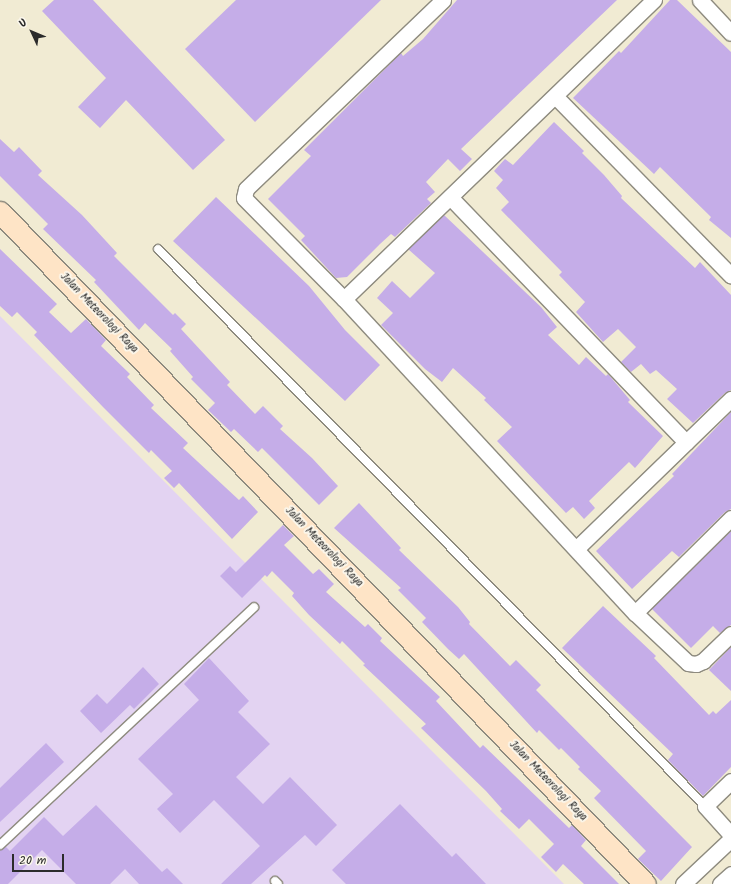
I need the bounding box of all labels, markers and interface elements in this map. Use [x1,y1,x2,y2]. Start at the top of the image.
north arrow [12,12,52,52]
text: U [15,15,32,32]
street label: Jalan Meteorologi Raya [57,270,141,356]
street label: Jalan Meteorologi Raya [282,504,366,590]
street label: Jalan Meteorologi Raya [506,738,590,824]
scale bar [14,846,66,872]
text: 20 m [19,851,46,870]

